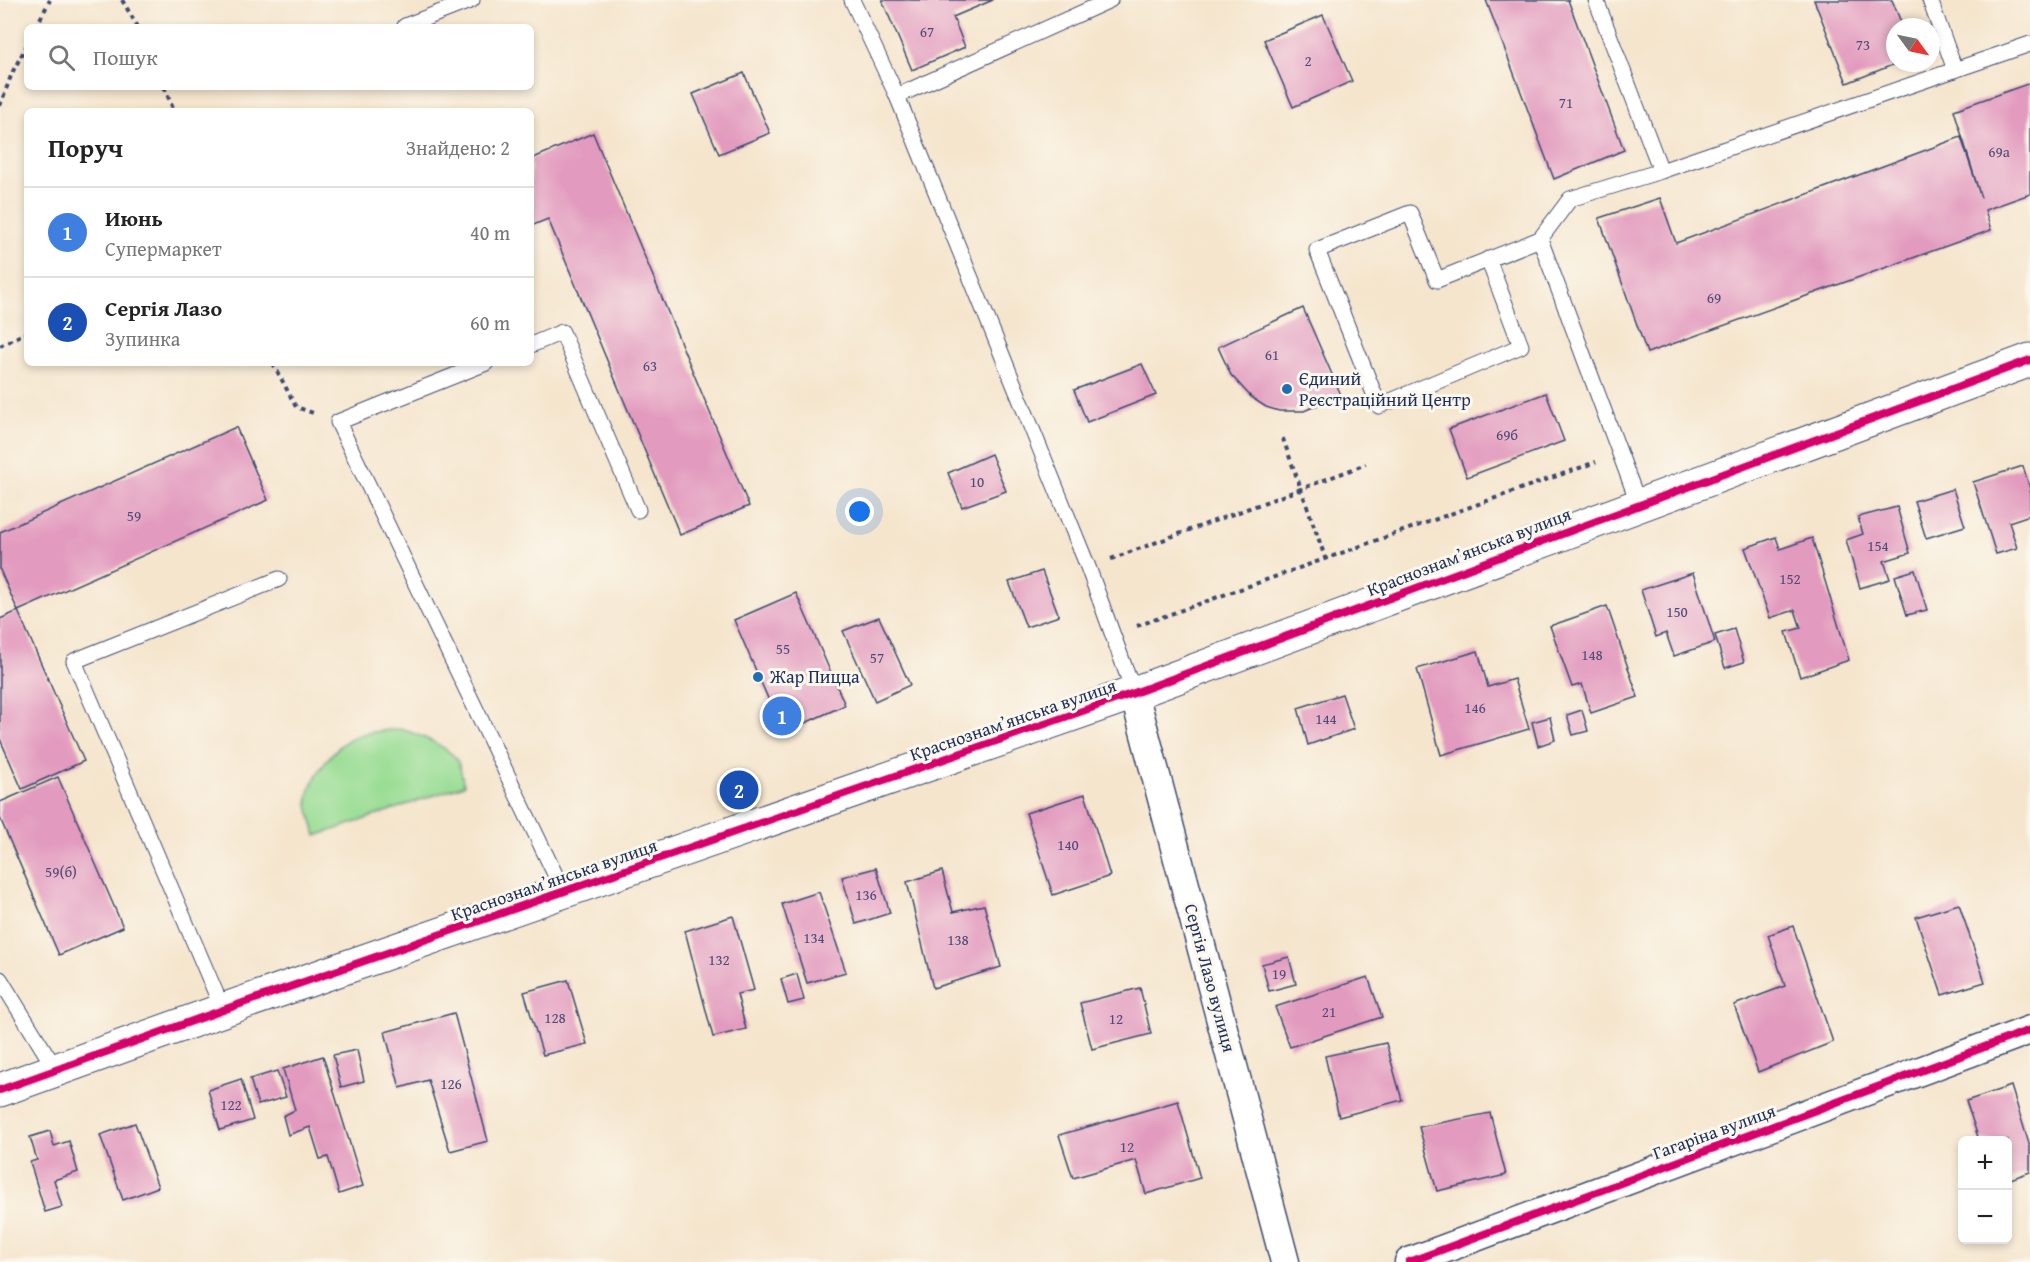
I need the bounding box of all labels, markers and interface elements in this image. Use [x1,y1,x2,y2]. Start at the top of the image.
north arrow [1886,18,1940,72]
house number: 67 [920,21,934,42]
search box [24,24,534,90]
house number: 73 [1856,34,1870,55]
icon: search [45,41,78,74]
text: Пошук [93,41,158,73]
house number: 2 [1304,50,1312,71]
house number: 71 [1559,92,1573,113]
text: Поруч [48,128,123,167]
text: Знайдено: 2 [406,133,510,162]
house number: 69а [1988,141,2011,162]
text: Июнь [105,202,163,234]
text: 1 [62,218,73,247]
text: 40 m [470,218,510,247]
text: Супермаркет [105,234,222,263]
house number: 69 [1707,287,1721,308]
text: Сергія Лазо [105,292,222,324]
text: 2 [62,308,73,337]
text: 60 m [470,308,510,337]
text: Зупинка [105,324,180,353]
house number: 61 [1265,344,1279,365]
house number: 63 [643,355,657,376]
place label: Єдиний Реєстраційний Центр [1299,365,1471,413]
marker: Єдиний Реєстраційний Центр [1280,382,1294,396]
house number: 69б [1496,424,1518,445]
house number: 10 [970,471,984,492]
your location [845,497,874,526]
street label: Краснознамʼянська вулиця [1363,500,1575,603]
house number: 59 [127,505,141,526]
house number: 154 [1867,535,1889,556]
house number: 152 [1779,568,1801,589]
house number: 150 [1666,601,1688,622]
house number: 55 [776,638,790,659]
house number: 148 [1581,644,1603,665]
house number: 57 [870,647,884,668]
place label: Жар Пицца [769,663,860,690]
marker: Жар Пицца [751,670,765,684]
street label: Краснознамʼянська вулиця [906,671,1120,768]
pin: 1 [762,694,802,738]
house number: 146 [1464,697,1486,718]
house number: 144 [1315,708,1337,729]
pin: 2 [720,768,758,812]
street label: Краснознамʼянська вулиця [447,831,661,928]
house number: 140 [1057,834,1079,855]
house number: 59(б) [45,861,77,882]
house number: 136 [855,884,877,905]
street label: Сергія Лазо вулиця [1178,901,1243,1055]
house number: 134 [803,927,825,948]
house number: 138 [947,929,969,950]
house number: 132 [708,949,730,970]
house number: 19 [1272,963,1286,984]
house number: 21 [1322,1001,1336,1022]
house number: 128 [544,1007,566,1028]
house number: 12 [1109,1008,1123,1029]
house number: 126 [440,1073,462,1094]
house number: 122 [220,1094,242,1115]
street label: Гагаріна вулиця [1649,1097,1779,1166]
house number: 12 [1120,1136,1134,1157]
map controls [1958,1136,2012,1244]
button: + [1958,1136,2012,1190]
button: − [1958,1190,2012,1244]

